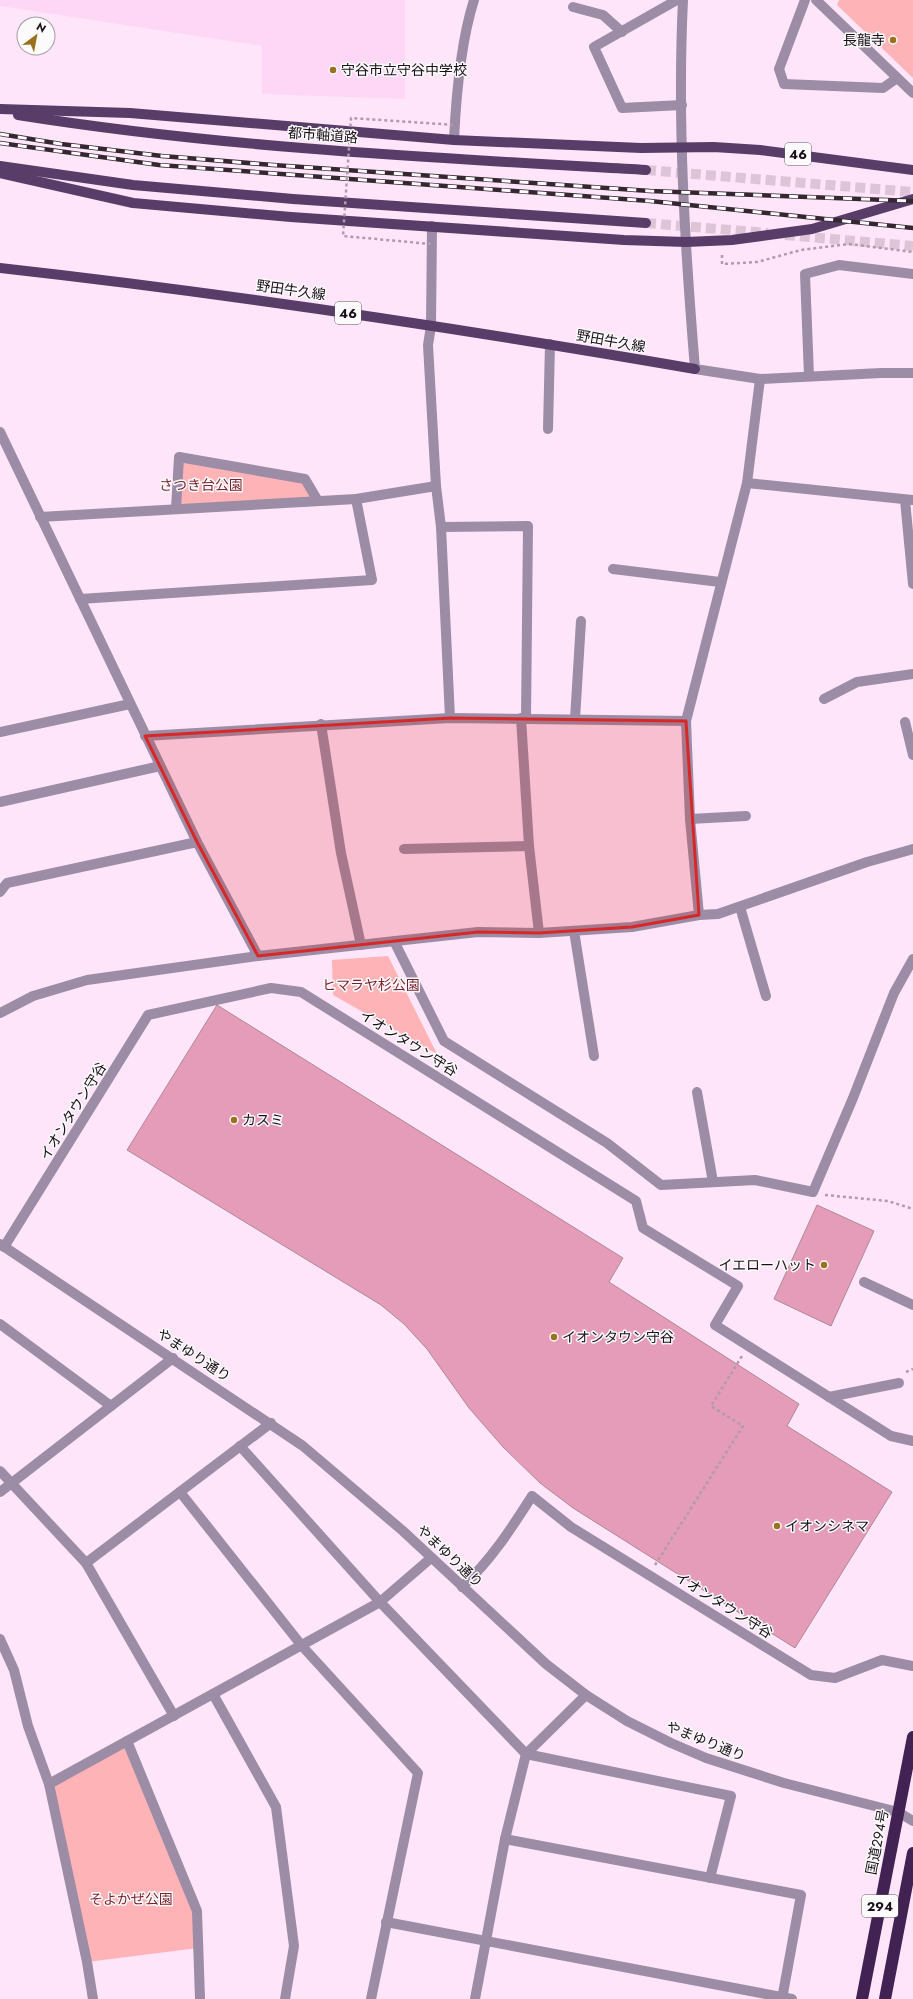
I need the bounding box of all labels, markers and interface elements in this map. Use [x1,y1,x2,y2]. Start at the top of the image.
north arrow [16,16,56,56]
text: N [33,18,49,37]
place label: 長龍寺 [843,30,885,50]
marker: 長龍寺 [888,35,898,45]
place label: 守谷市立守谷中学校 [341,60,467,80]
marker: 守谷市立守谷中学校 [328,65,338,75]
street label: 都市軸道路 [287,123,359,147]
road number: 46 [785,143,811,165]
street label: 野田牛久線 [255,275,327,305]
road number: 46 [335,302,361,324]
street label: 野田牛久線 [575,325,647,357]
park label: さつき台公園 [159,475,243,495]
park label: ヒマラヤ杉公園 [322,975,420,995]
street label: イオンタウン守谷 [356,1005,462,1081]
street label: イオンタウン守谷 [35,1058,111,1164]
place label: カスミ [242,1110,284,1130]
marker: カスミ [229,1115,239,1125]
place label: イエローハット [718,1255,816,1275]
marker: イエローハット [819,1260,829,1270]
street label: やまゆり通り [153,1324,235,1386]
place label: イオンタウン守谷 [562,1327,674,1347]
marker: イオンタウン守谷 [549,1332,559,1342]
place label: イオンシネマ [785,1516,869,1536]
street label: やまゆり通り [412,1520,488,1592]
marker: イオンシネマ [772,1521,782,1531]
street label: イオンタウン守谷 [671,1567,777,1643]
street label: やまゆり通り [663,1716,749,1766]
street label: 国道294号 [861,1808,893,1876]
park label: そよかぜ公園 [89,1889,173,1909]
road number: 294 [862,1895,898,1917]

